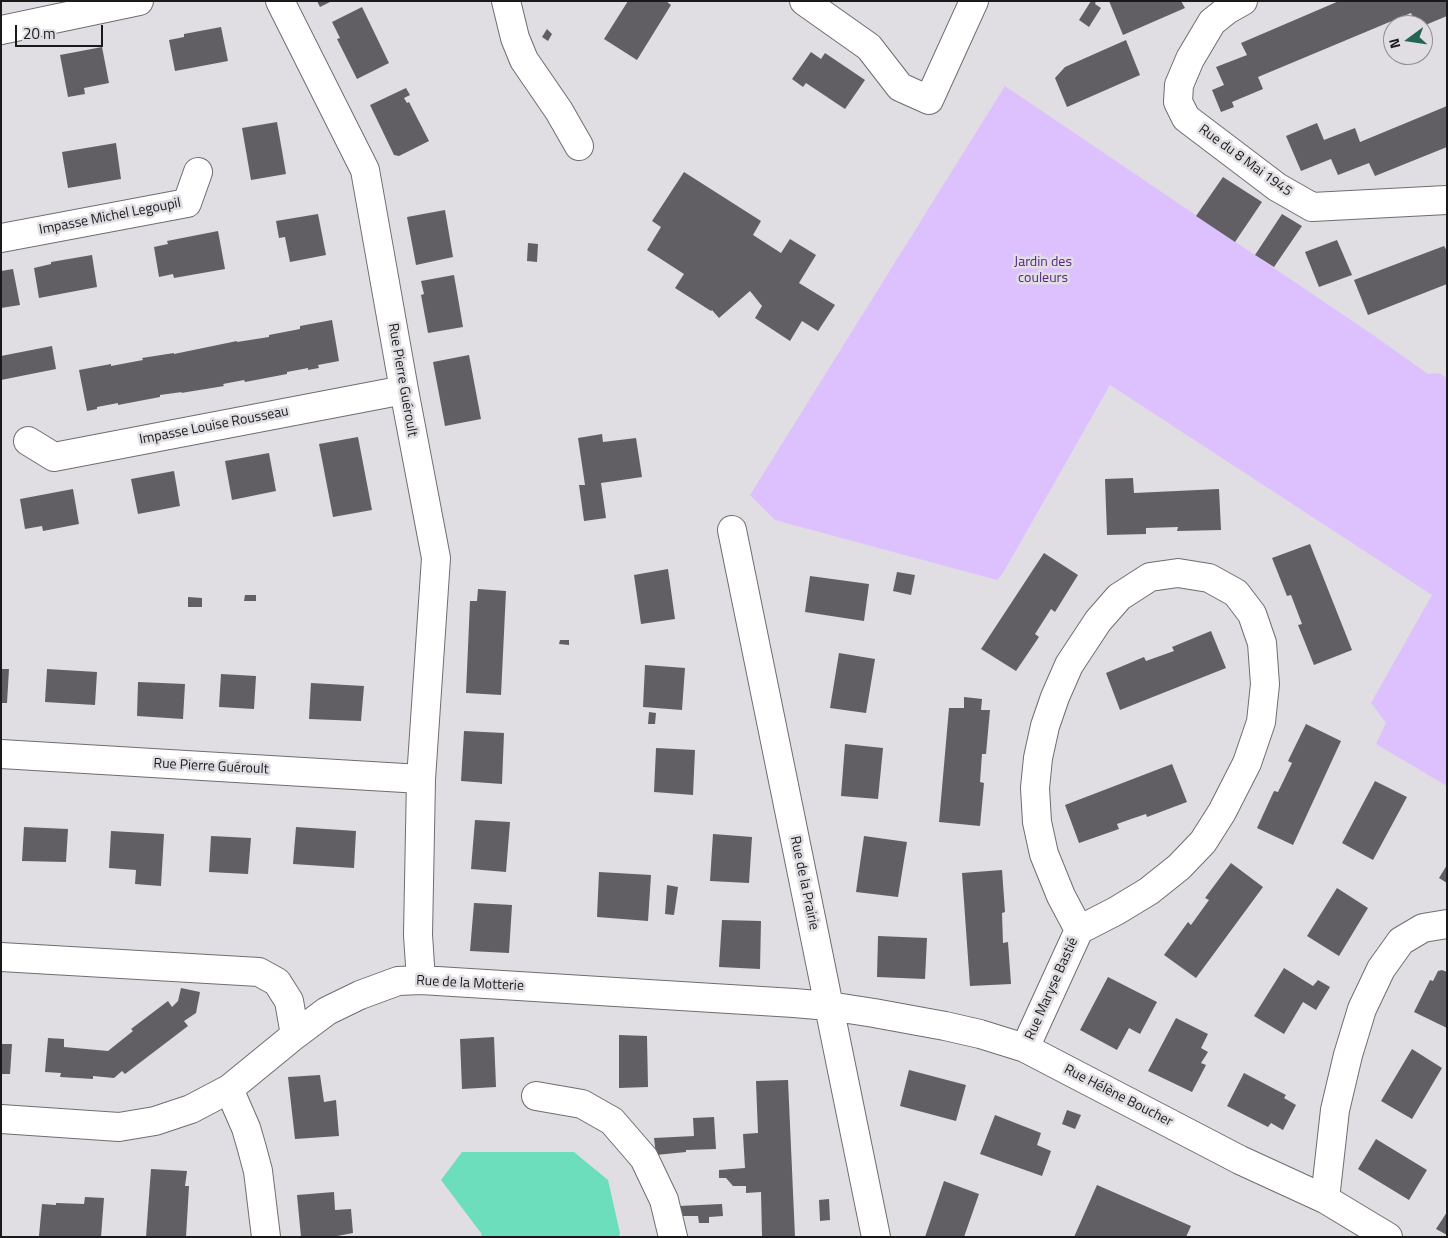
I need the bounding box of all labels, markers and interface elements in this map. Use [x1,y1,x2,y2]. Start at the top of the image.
scale bar [18,15,105,47]
north arrow [1383,15,1433,65]
text: 20 m [23,22,56,45]
text: N [1383,36,1405,51]
street label: Rue du 8 Mai 1945 [1195,121,1295,201]
street label: Impasse Michel Legoupil [38,195,182,239]
park label: Jardin des couleurs [1014,255,1072,288]
street label: Rue Pierre Guéroult [384,322,420,438]
street label: Impasse Louise Rousseau [138,403,290,449]
street label: Rue Pierre Guéroult [153,756,269,778]
street label: Rue de la Prairie [786,835,822,931]
street label: Rue Maryse Bastié [1022,935,1082,1043]
street label: Rue de la Motterie [416,973,524,995]
street label: Rue Hélène Boucher [1061,1061,1175,1131]

